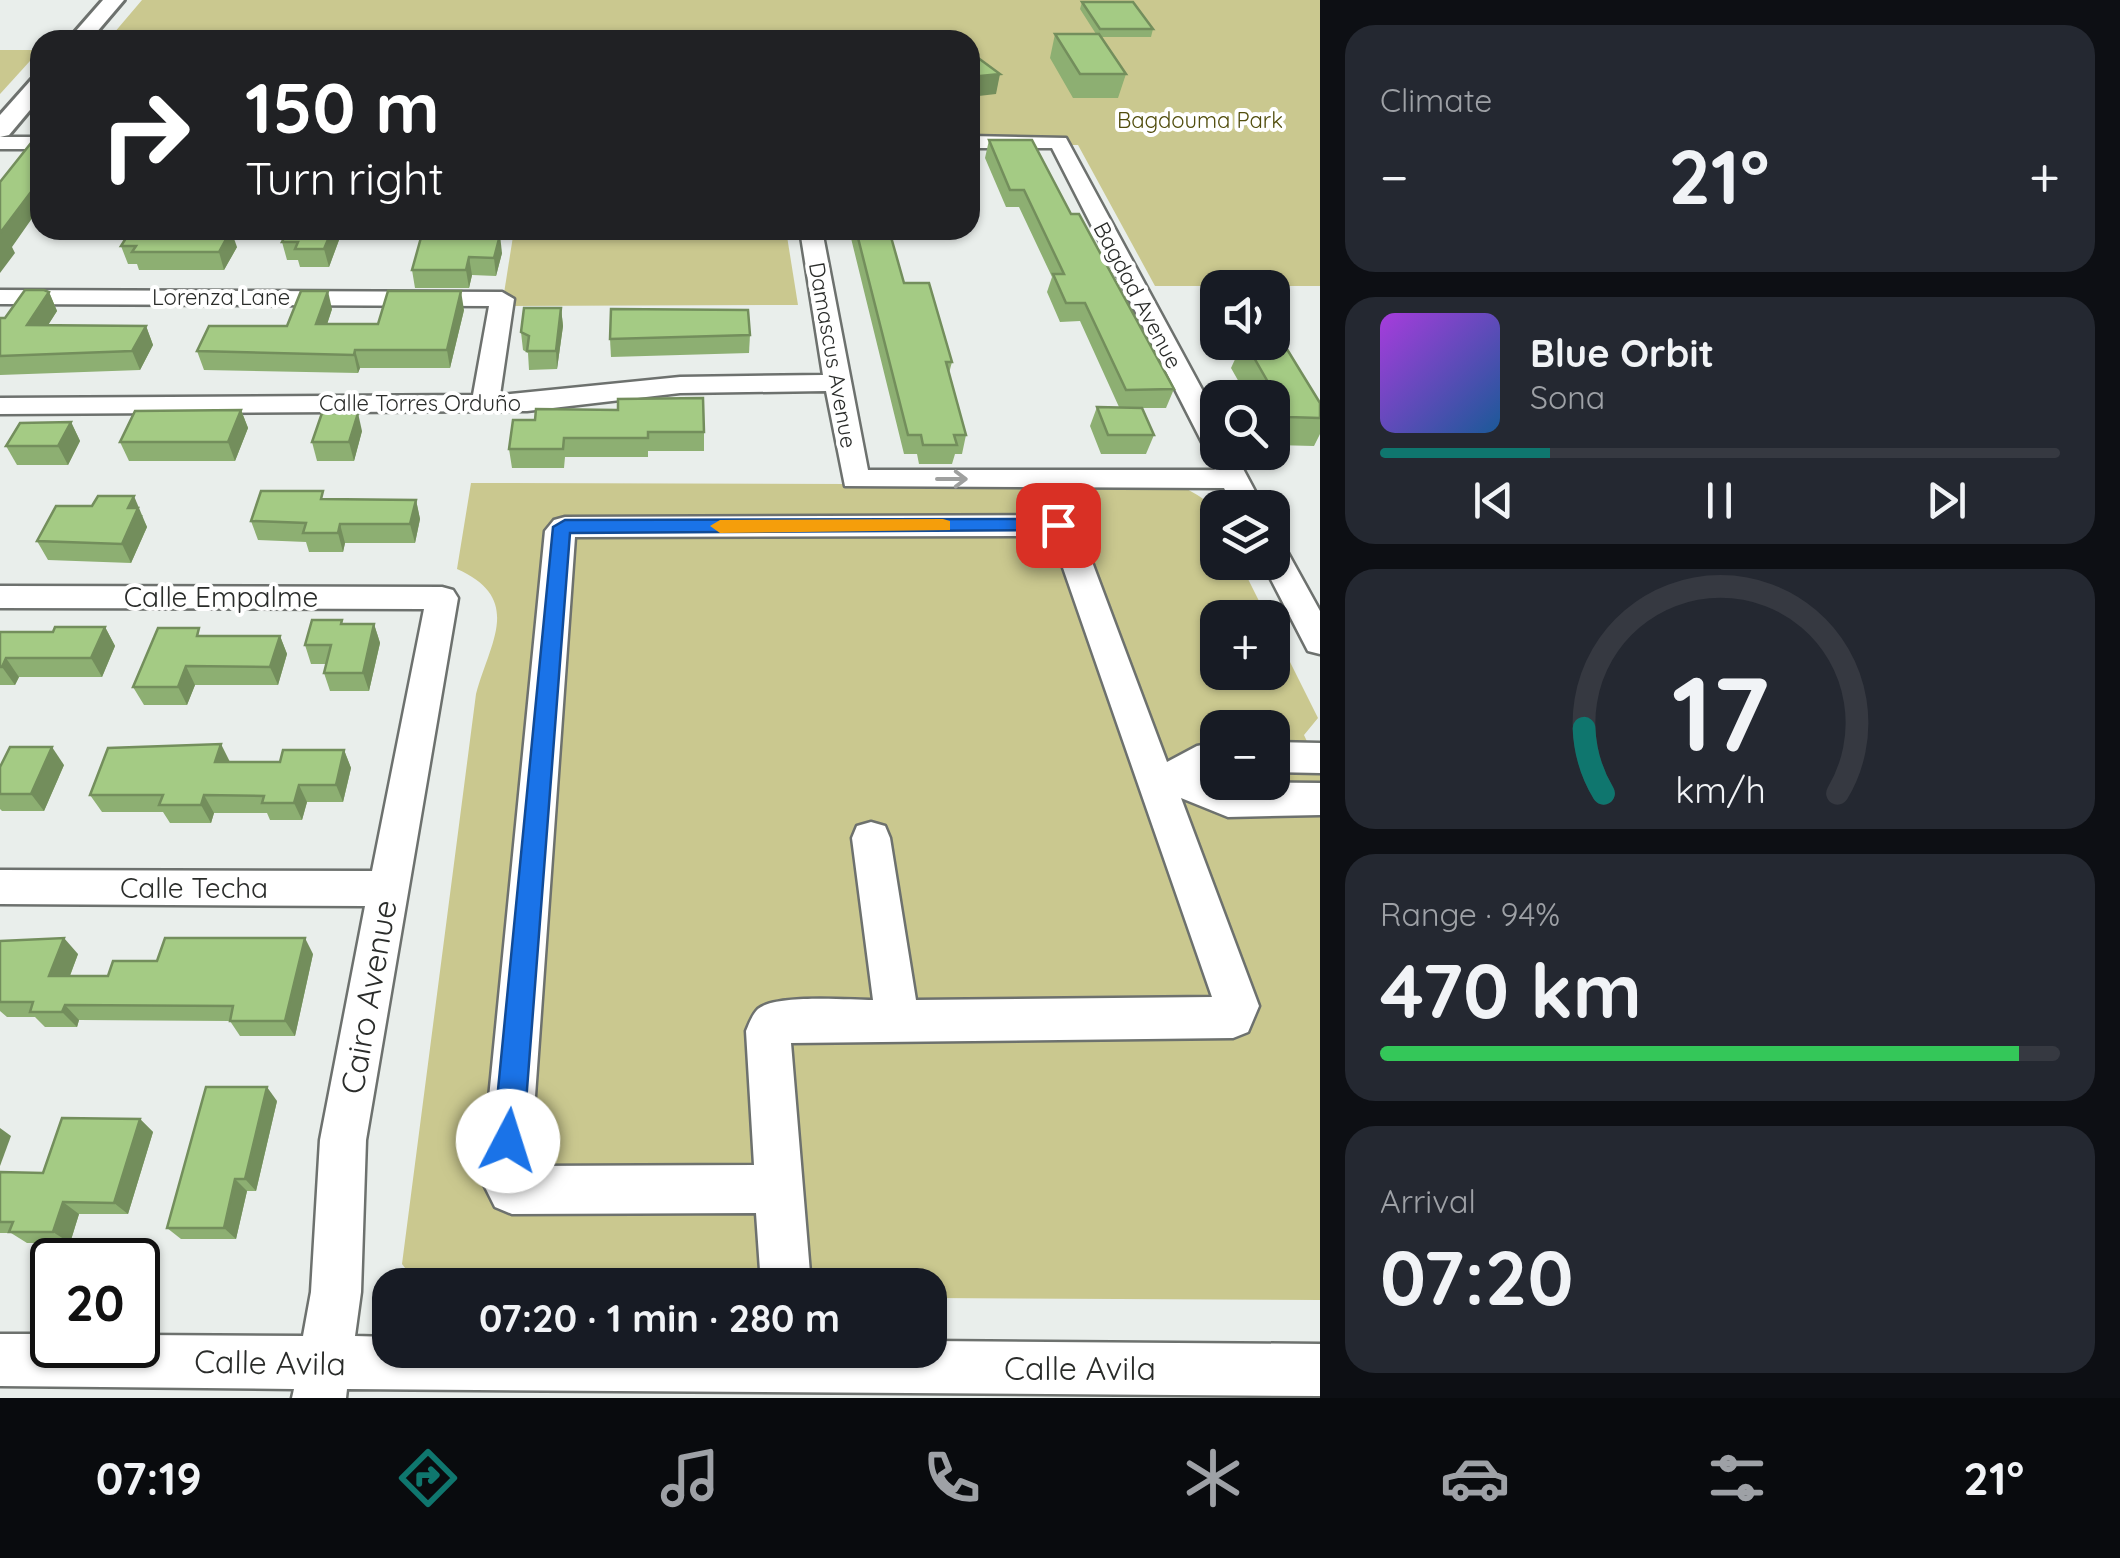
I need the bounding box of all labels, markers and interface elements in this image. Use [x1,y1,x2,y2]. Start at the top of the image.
text: 150 m [245,63,440,151]
icon: right [80,70,210,200]
text: Climate [1380,80,1492,120]
park label: Bagdouma Park [1117,106,1283,134]
text: 21° [1668,129,1769,223]
text: − [1380,142,1409,211]
text: + [2029,142,2060,211]
text: Turn right [245,150,444,206]
street label: Bagdad Avenue [1088,217,1188,373]
street label: Damascus Avenue [803,260,863,450]
map controls [1200,270,1290,800]
button: sound [1200,270,1290,360]
street label: Lorenza Lane [152,283,290,311]
text: Blue Orbit [1530,329,1714,377]
text: Sona [1530,377,1605,417]
button: search [1200,380,1290,470]
street label: Calle Torres Orduño [319,389,521,417]
one-way arrow [936,470,968,488]
icon: previous [1466,473,1521,528]
icon: pause [1692,473,1747,528]
icon: next [1919,473,1974,528]
pin [1016,483,1101,568]
button: layers [1200,490,1290,580]
icon: arrive [1031,498,1086,553]
street label: Calle Empalme [124,579,318,614]
button: + [1200,600,1290,690]
text: 17 [1671,647,1769,777]
button: − [1200,710,1290,800]
text: km/h [1675,767,1765,812]
street label: Calle Techa [120,870,268,905]
text: Range · 94% [1380,894,1560,934]
street label: Cairo Avenue [331,897,405,1097]
text: 470 km [1380,943,1642,1037]
position arrow [456,1089,560,1193]
text: Arrival [1380,1181,1476,1221]
text: 07:20 [1380,1230,1573,1324]
speed limit sign: 20 [30,1238,160,1368]
text: 07:20 · 1 min · 280 m [479,1294,840,1342]
street label: Calle Avila [194,1341,346,1383]
street label: Calle Avila [1004,1348,1156,1388]
icon: directions [393,1443,463,1513]
icon: music [655,1443,725,1513]
icon: phone [917,1443,987,1513]
icon: climate [1178,1443,1248,1513]
icon: car [1440,1443,1510,1513]
icon: filters [1702,1443,1772,1513]
text: 07:19 [96,1450,202,1506]
text: 21° [1963,1450,2024,1506]

